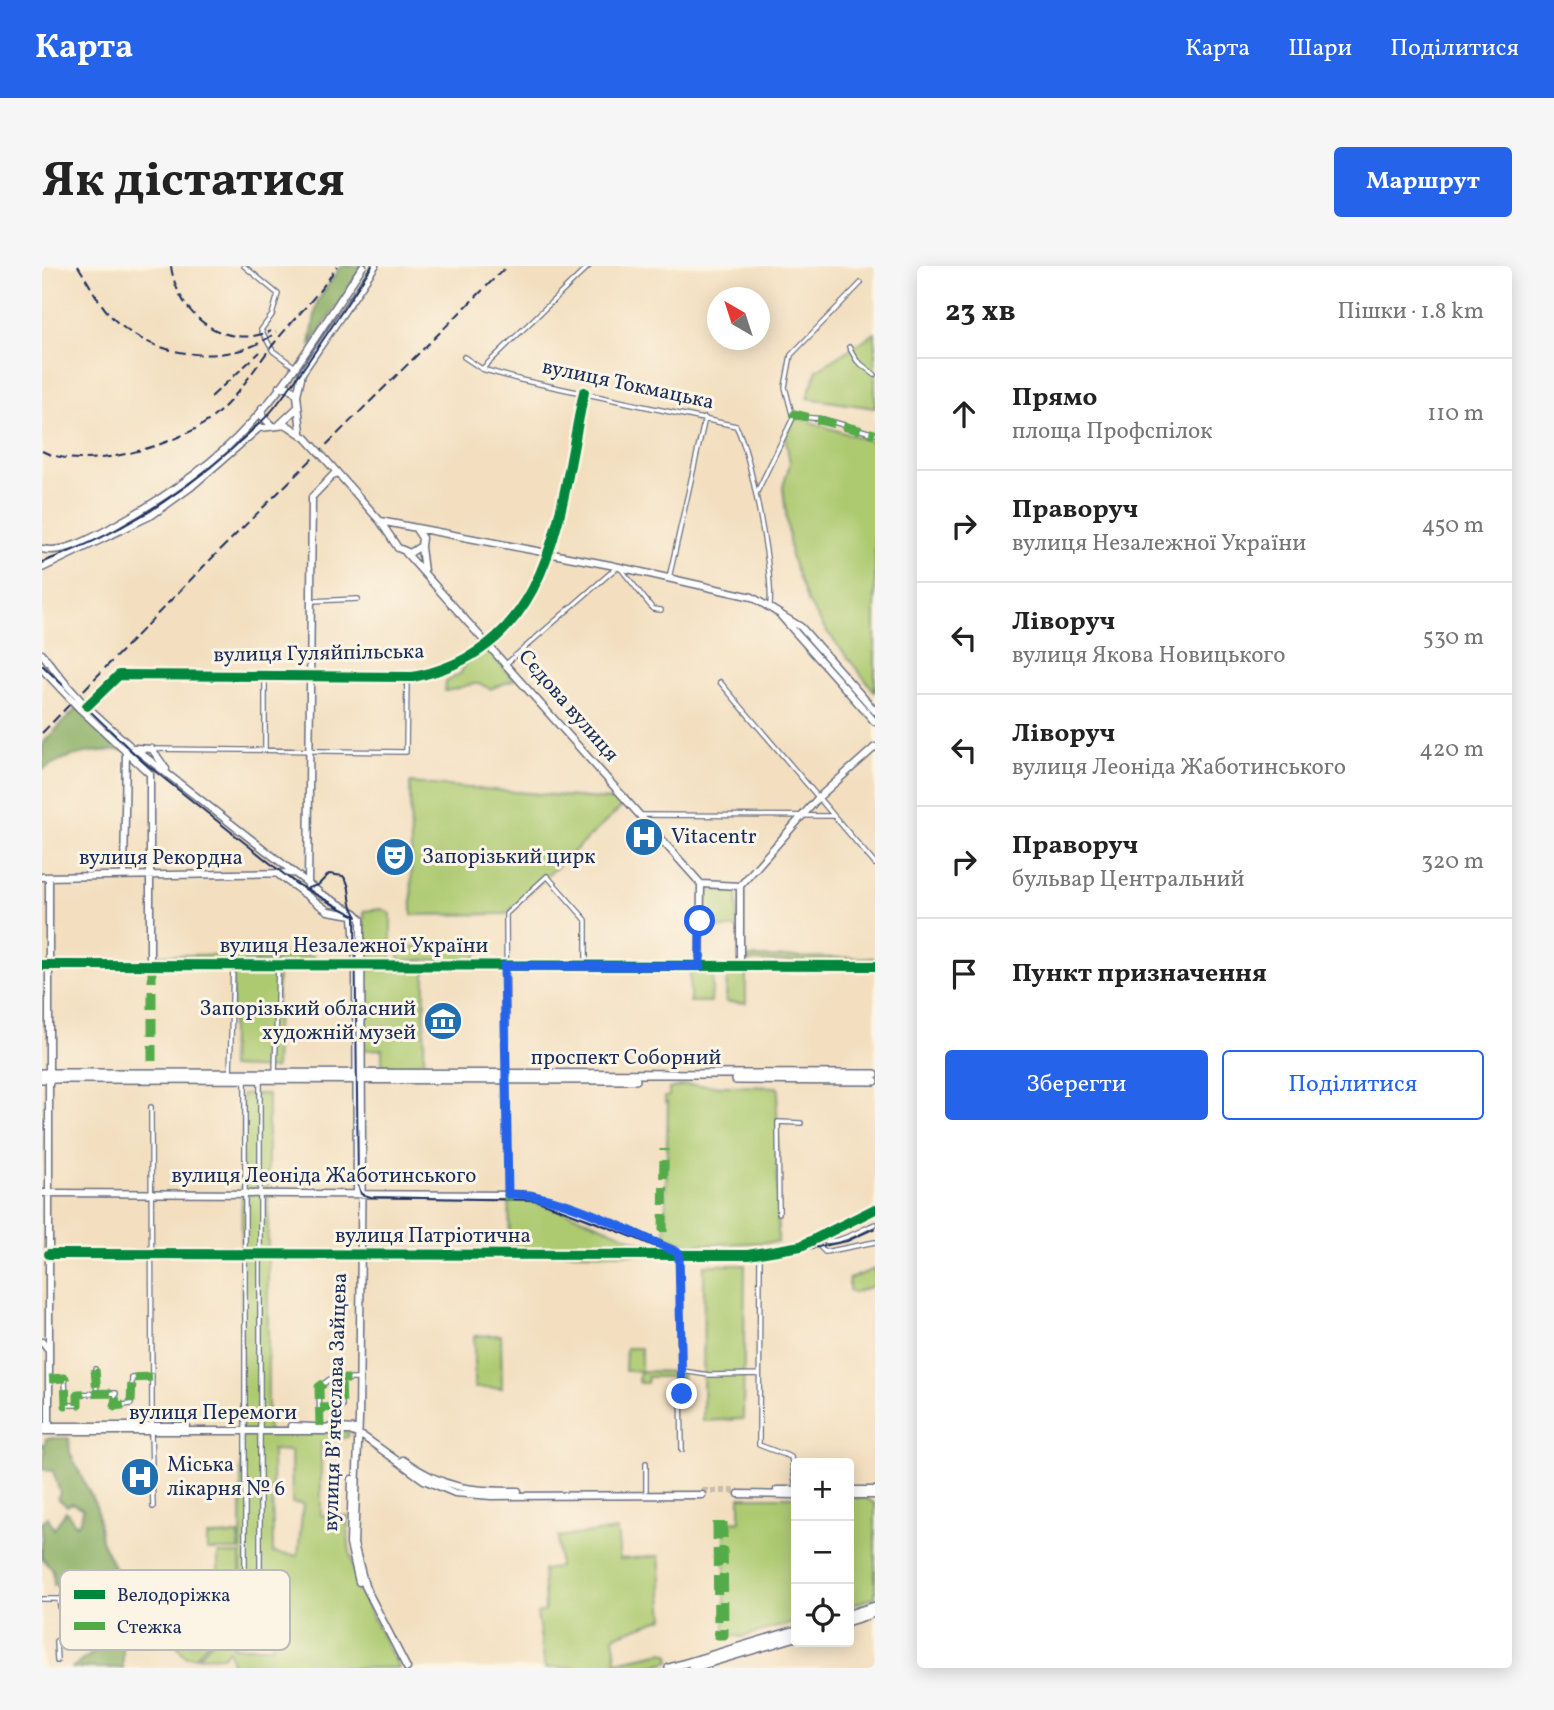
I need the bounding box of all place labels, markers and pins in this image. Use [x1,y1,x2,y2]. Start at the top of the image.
hospital icon: Vitacentr [623,816,665,858]
place label: Vitacentr [671,823,757,852]
theatre icon: Запорізький цирк [374,836,416,878]
place label: Запорізький цирк [422,843,595,872]
place label: Запорізький обласний художній музей [200,995,416,1048]
museum icon: Запорізький обласний художній музей [422,1000,464,1042]
place label: Мiська лiкарня № 6 [167,1451,285,1504]
hospital icon: Мiська лiкарня № 6 [119,1456,161,1498]

